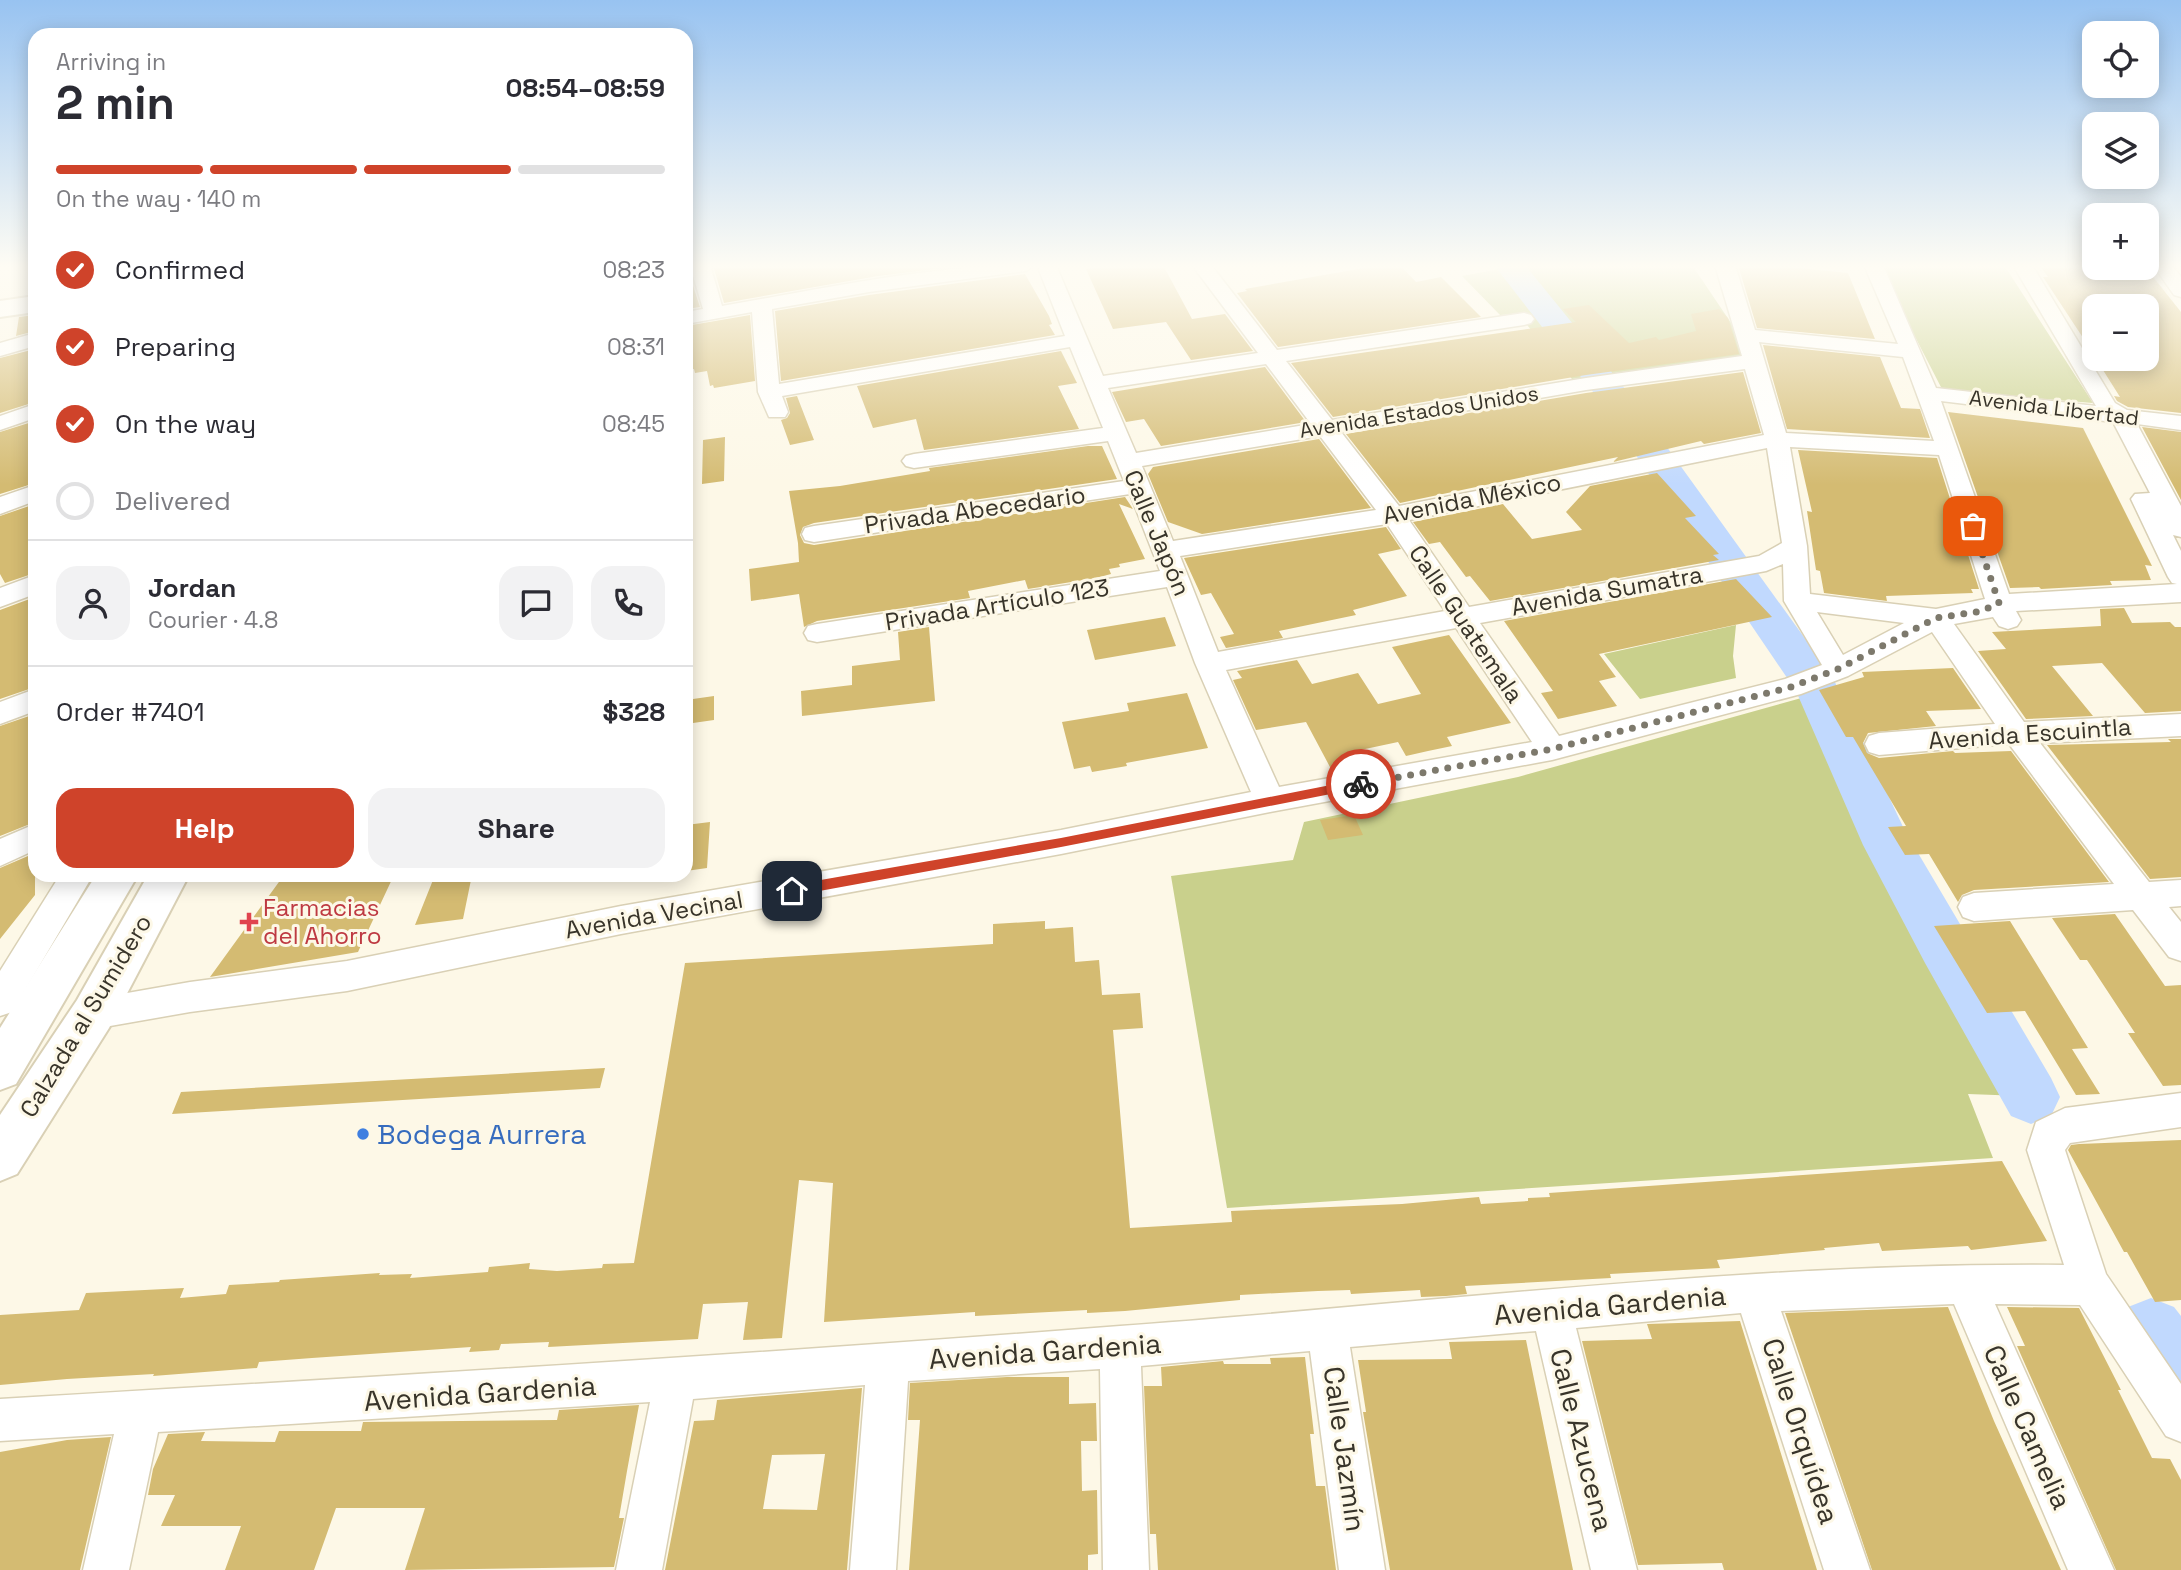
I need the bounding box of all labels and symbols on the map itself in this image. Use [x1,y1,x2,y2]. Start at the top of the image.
street label: Avenida Estados Unidos [1297,379,1540,444]
street label: Avenida Libertad [1968,384,2140,431]
street label: Calle Japón [1117,465,1198,600]
street label: Avenida México [1380,466,1564,531]
street label: Privada Abecedario [862,479,1087,540]
pin [1943,496,2003,556]
street label: Calle Guatemala [1402,539,1531,709]
street label: Avenida Sumatra [1509,558,1705,623]
street label: Privada Artículo 123 [883,571,1111,638]
street label: Avenida Escuintla [1927,711,2133,756]
courier [1326,749,1396,819]
pin [762,861,822,921]
street label: Avenida Vecinal [563,884,745,945]
place label: Farmacias del Ahorro [263,892,382,951]
street label: Calzada al Sumidero [13,909,158,1123]
marker: Farmacias del Ahorro [241,914,257,930]
place label: Bodega Aurrera [377,1116,586,1152]
marker: Bodega Aurrera [355,1126,371,1142]
street label: Avenida Gardenia [1492,1277,1728,1333]
street label: Avenida Gardenia [928,1325,1162,1377]
street label: Calle Orquídea [1754,1334,1848,1528]
street label: Calle Camelia [1976,1339,2080,1515]
street label: Calle Azucena [1542,1345,1622,1535]
street label: Calle Jazmín [1316,1364,1374,1534]
street label: Avenida Gardenia [363,1367,597,1419]

